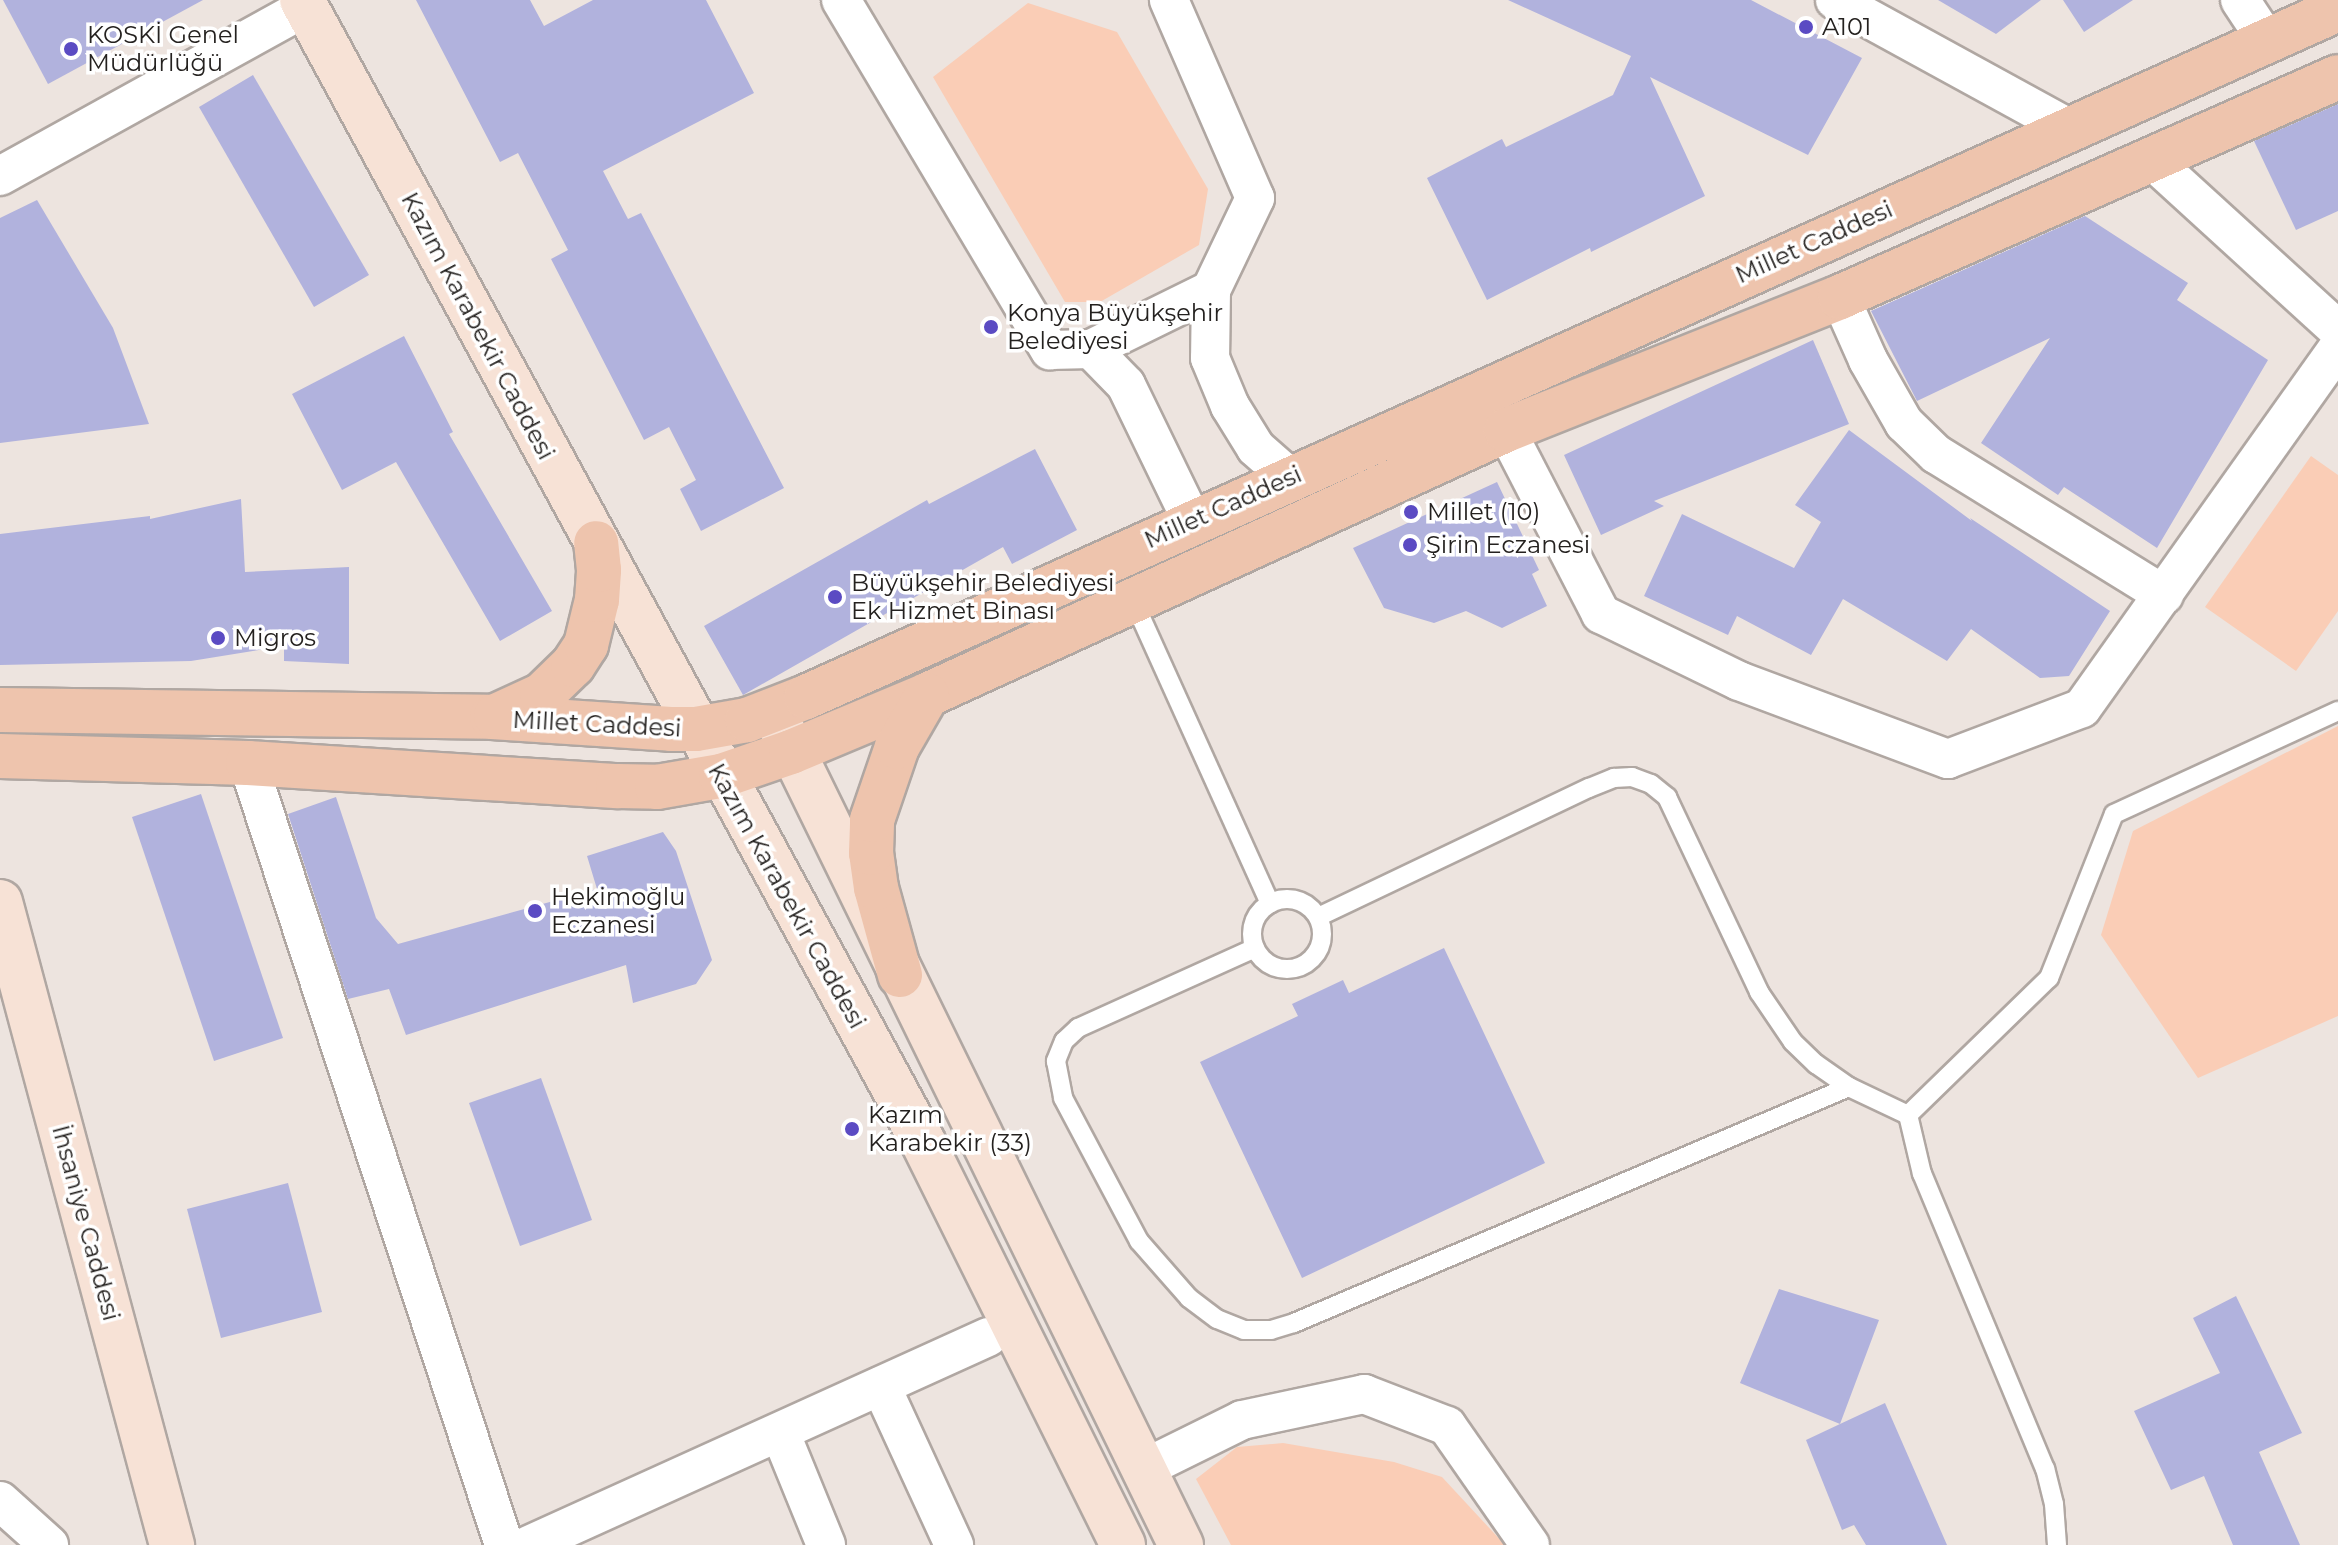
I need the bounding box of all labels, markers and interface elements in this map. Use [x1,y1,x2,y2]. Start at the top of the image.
place label: A101 [1822,13,1871,41]
marker: A101 [1797,18,1815,36]
place label: KOSKİ Genel Müdürlüğü [87,21,239,77]
marker: KOSKİ Genel Müdürlüğü [62,40,80,58]
street label: Kazım Karabekir Caddesi [395,187,561,465]
street label: Millet Caddesi [1731,194,1897,290]
place label: Konya Büyükşehir Belediyesi [1007,299,1223,355]
marker: Konya Büyükşehir Belediyesi [982,318,1000,336]
street label: Millet Caddesi [1140,459,1306,555]
place label: Millet (10) [1427,498,1540,526]
marker: Millet (10) [1402,503,1420,521]
place label: Şirin Eczanesi [1426,531,1590,559]
marker: Şirin Eczanesi [1401,536,1419,554]
place label: Büyükşehir Belediyesi Ek Hizmet Binası [851,569,1115,625]
marker: Büyükşehir Belediyesi Ek Hizmet Binası [826,588,844,606]
place label: Migros [234,624,316,652]
marker: Migros [209,629,227,647]
street label: Millet Caddesi [512,705,682,743]
street label: Kazım Karabekir Caddesi [702,758,872,1034]
place label: Hekimoğlu Eczanesi [551,883,685,939]
marker: Hekimoğlu Eczanesi [526,902,544,920]
place label: Kazım Karabekir (33) [868,1101,1032,1157]
marker: Kazım Karabekir (33) [843,1120,861,1138]
street label: İhsaniye Caddesi [46,1122,126,1324]

